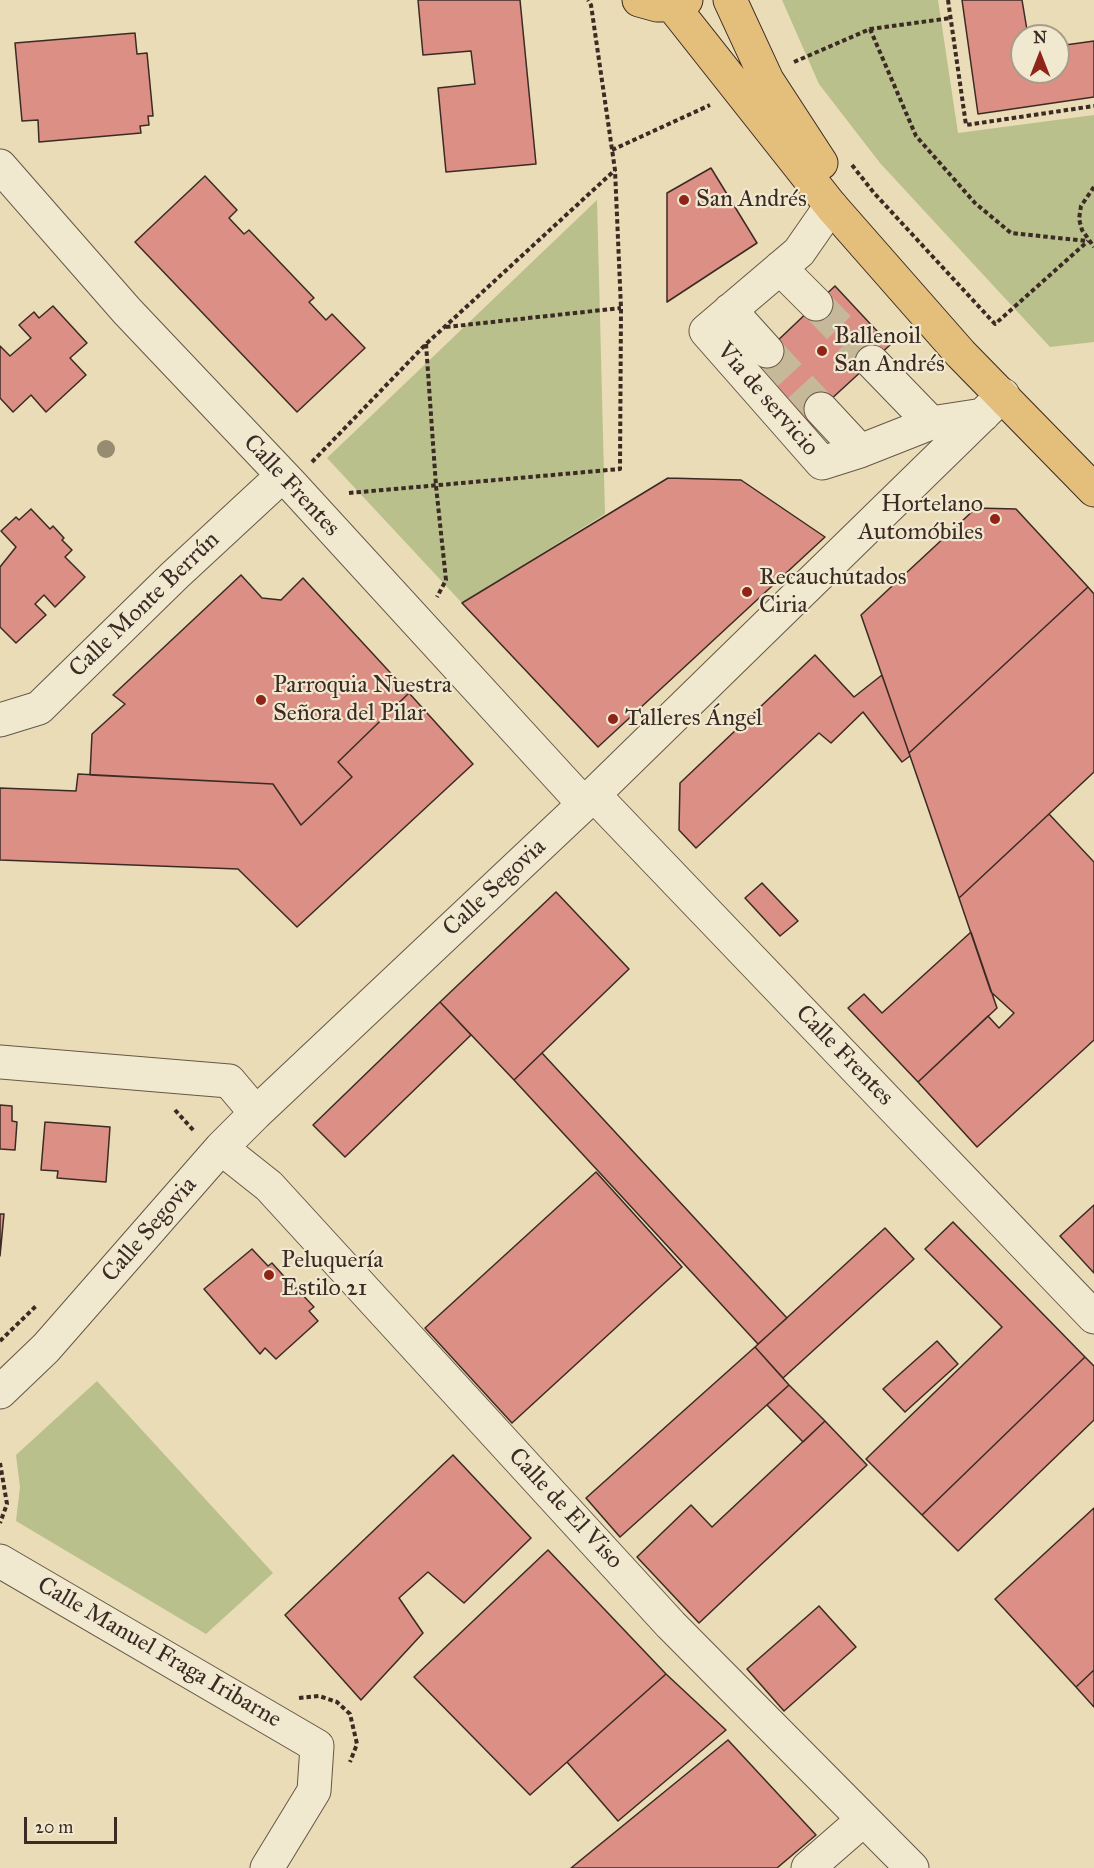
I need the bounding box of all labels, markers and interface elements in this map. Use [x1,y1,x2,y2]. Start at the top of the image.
north arrow [1010,24,1070,84]
text: N [1033,28,1047,47]
place label: San Andrés [696,186,807,214]
marker: San Andrés [677,193,691,207]
place label: Ballenoil San Andrés [834,323,945,379]
street label: Via de servicio [710,337,824,463]
marker: Ballenoil San Andrés [815,344,829,358]
street label: Calle Frentes [237,429,345,543]
place label: Hortelano Automóbiles [858,491,983,547]
marker: Hortelano Automóbiles [988,512,1002,526]
street label: Calle Monte Berrún [64,526,226,684]
place label: Recauchutados Ciria [759,564,907,620]
marker: Recauchutados Ciria [740,585,754,599]
place label: Parroquia Nuestra Señora del Pilar [273,672,452,728]
marker: Parroquia Nuestra Señora del Pilar [254,693,268,707]
place label: Talleres Ángel [625,705,763,733]
marker: Talleres Ángel [606,712,620,726]
street label: Calle Segovia [438,833,552,943]
street label: Calle Frentes [789,1000,899,1112]
street label: Calle Segovia [96,1172,204,1288]
place label: Peluquería Estilo 21 [281,1247,383,1303]
marker: Peluquería Estilo 21 [262,1268,276,1282]
street label: Calle de El Viso [502,1443,628,1575]
street label: Calle Manuel Fraga Iribarne [32,1571,286,1735]
scale bar [27,1805,120,1843]
text: 20 m [35,1816,73,1838]

